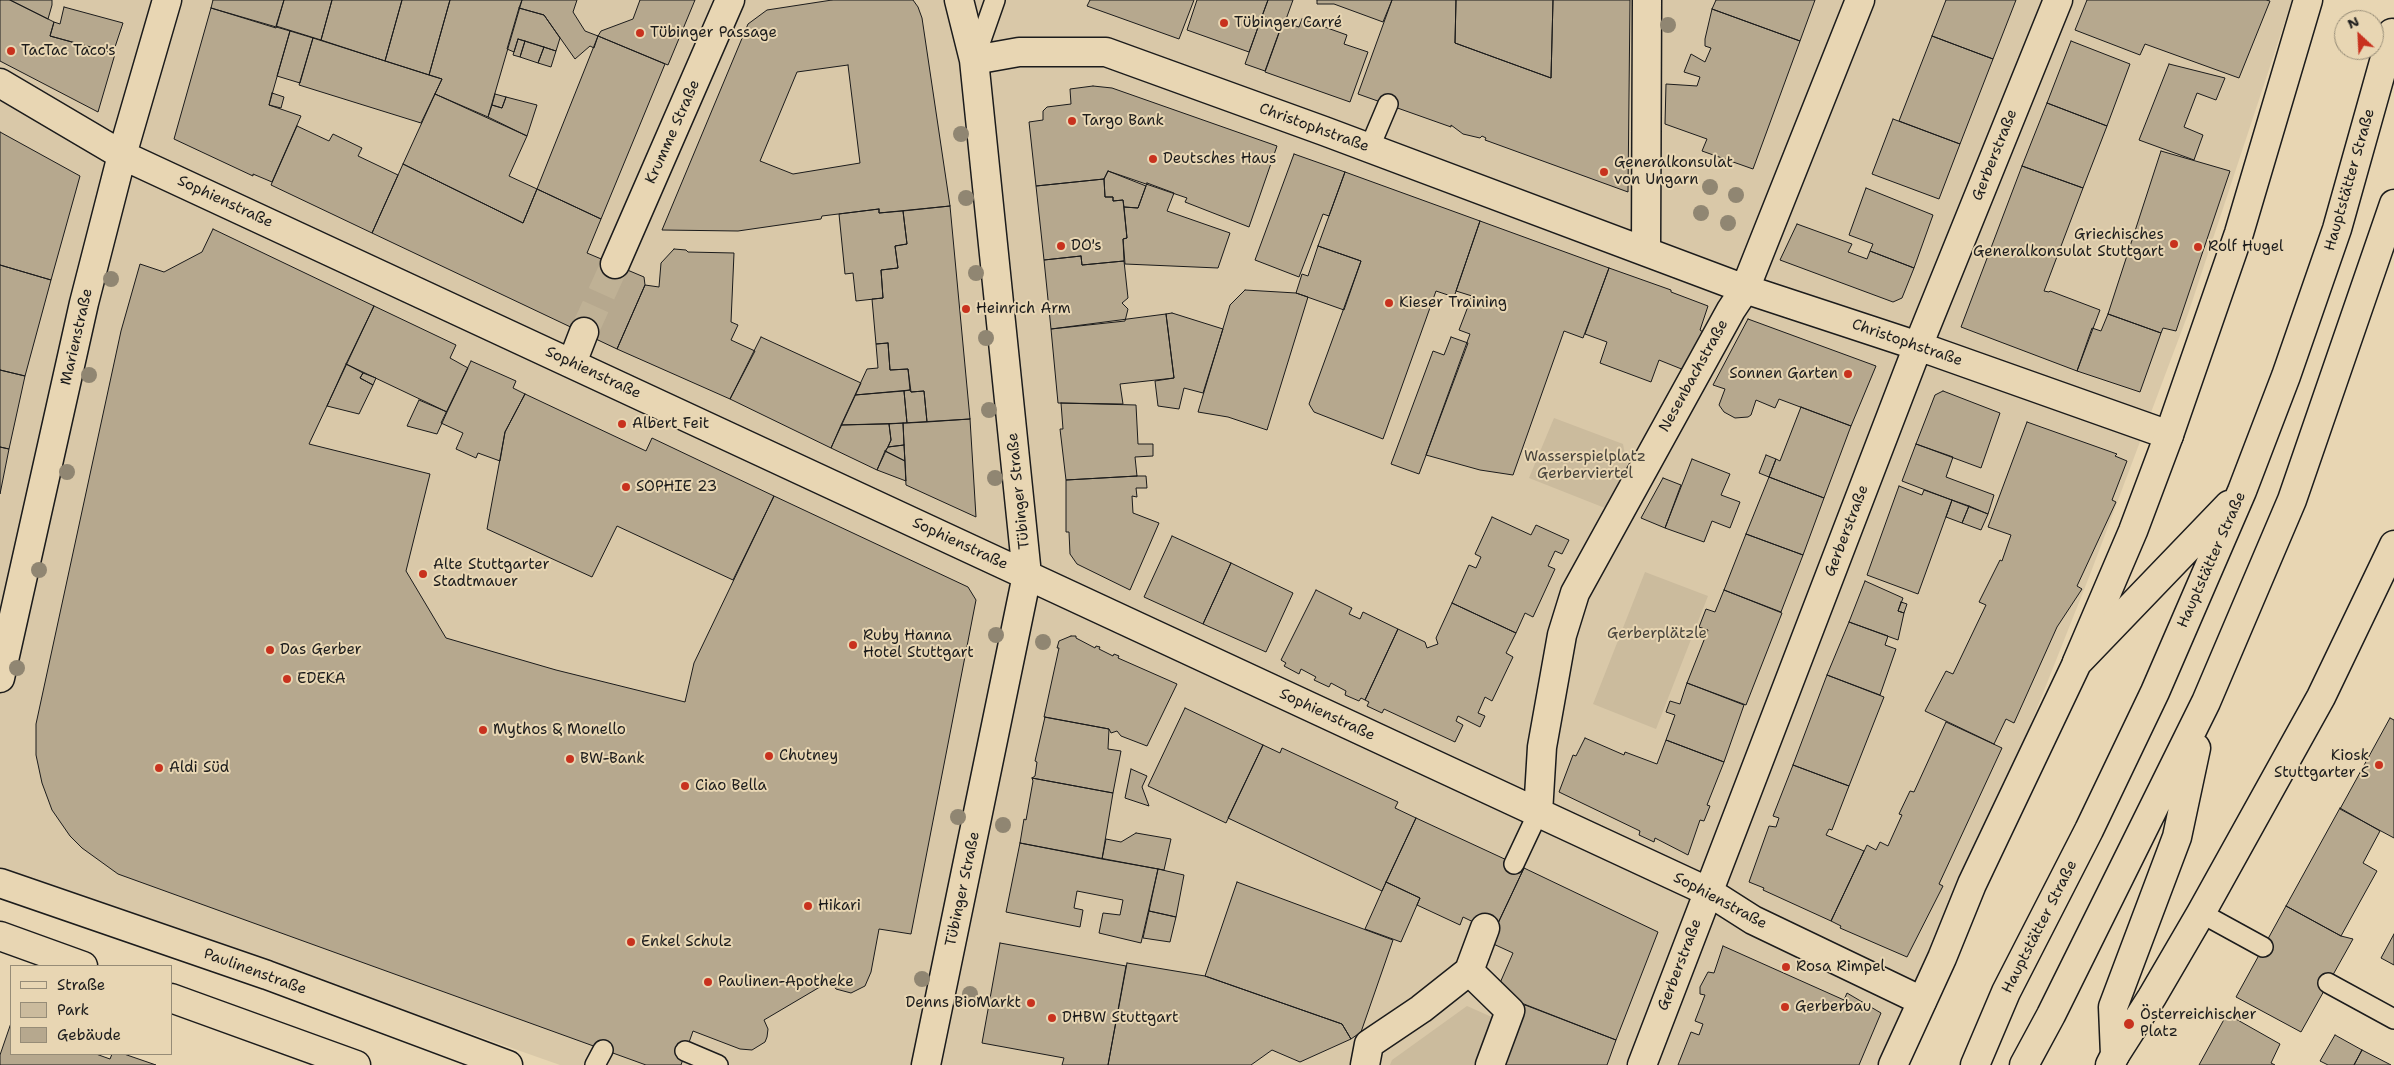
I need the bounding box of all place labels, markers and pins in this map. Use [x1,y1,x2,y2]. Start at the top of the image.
place label: Tübinger Carré [1234,14,1342,32]
marker: Tübinger Carré [1218,17,1230,29]
place label: Tübinger Passage [650,24,777,42]
marker: Tübinger Passage [634,27,646,39]
place label: TacTac Taco's [21,42,116,60]
marker: TacTac Taco's [5,45,17,57]
place label: Targo Bank [1082,112,1164,130]
marker: Targo Bank [1066,115,1078,127]
place label: Deutsches Haus [1163,150,1276,168]
marker: Deutsches Haus [1147,153,1159,165]
place label: Generalkonsulat von Ungarn [1614,154,1733,189]
marker: Generalkonsulat von Ungarn [1598,166,1610,178]
place label: Griechisches Generalkonsulat Stuttgart [1973,226,2164,261]
place label: DO's [1071,237,1102,255]
marker: Griechisches Generalkonsulat Stuttgart [2168,238,2180,250]
place label: Rolf Hugel [2208,238,2284,256]
marker: DO's [1055,240,1067,252]
marker: Rolf Hugel [2192,241,2204,253]
place label: Kieser Training [1399,294,1507,312]
marker: Kieser Training [1383,297,1395,309]
place label: Heinrich Arm [976,300,1071,318]
marker: Heinrich Arm [960,303,972,315]
place label: Sonnen Garten [1729,365,1838,383]
marker: Sonnen Garten [1842,368,1854,380]
place label: Albert Feit [632,415,709,433]
marker: Albert Feit [616,418,628,430]
place label: SOPHIE 23 [636,478,717,496]
marker: SOPHIE 23 [620,481,632,493]
place label: Alte Stuttgarter Stadtmauer [433,556,550,591]
marker: Alte Stuttgarter Stadtmauer [417,568,429,580]
place label: Ruby Hanna Hotel Stuttgart [863,627,974,662]
marker: Ruby Hanna Hotel Stuttgart [847,639,859,651]
place label: Das Gerber [280,641,362,659]
marker: Das Gerber [264,644,276,656]
place label: EDEKA [297,670,346,688]
marker: EDEKA [281,673,293,685]
place label: Mythos & Monello [493,721,626,739]
marker: Mythos & Monello [477,724,489,736]
place label: Chutney [779,747,838,765]
place label: Kiosk Stuttgarter S [2274,747,2369,782]
place label: BW-Bank [580,750,645,768]
marker: Chutney [763,750,775,762]
marker: BW-Bank [564,753,576,765]
place label: Aldi Süd [169,759,229,777]
marker: Kiosk Stuttgarter S [2373,759,2385,771]
marker: Aldi Süd [153,762,165,774]
place label: Ciao Bella [695,777,767,795]
marker: Ciao Bella [679,780,691,792]
place label: Hikari [818,897,861,915]
marker: Hikari [802,900,814,912]
place label: Enkel Schulz [641,933,732,951]
marker: Enkel Schulz [625,936,637,948]
place label: Rosa Rimpel [1796,958,1885,976]
marker: Rosa Rimpel [1780,961,1792,973]
place label: Paulinen-Apotheke [718,973,854,991]
marker: Paulinen-Apotheke [702,976,714,988]
place label: Denns BioMarkt [905,994,1021,1012]
marker: Denns BioMarkt [1025,997,1037,1009]
place label: Gerberbau [1795,998,1871,1016]
marker: Gerberbau [1779,1001,1791,1013]
place label: Österreichischer Platz [2140,1006,2257,1041]
place label: DHBW Stuttgart [1062,1009,1178,1027]
marker: DHBW Stuttgart [1046,1012,1058,1024]
marker: Österreichischer Platz [2122,1017,2136,1031]

